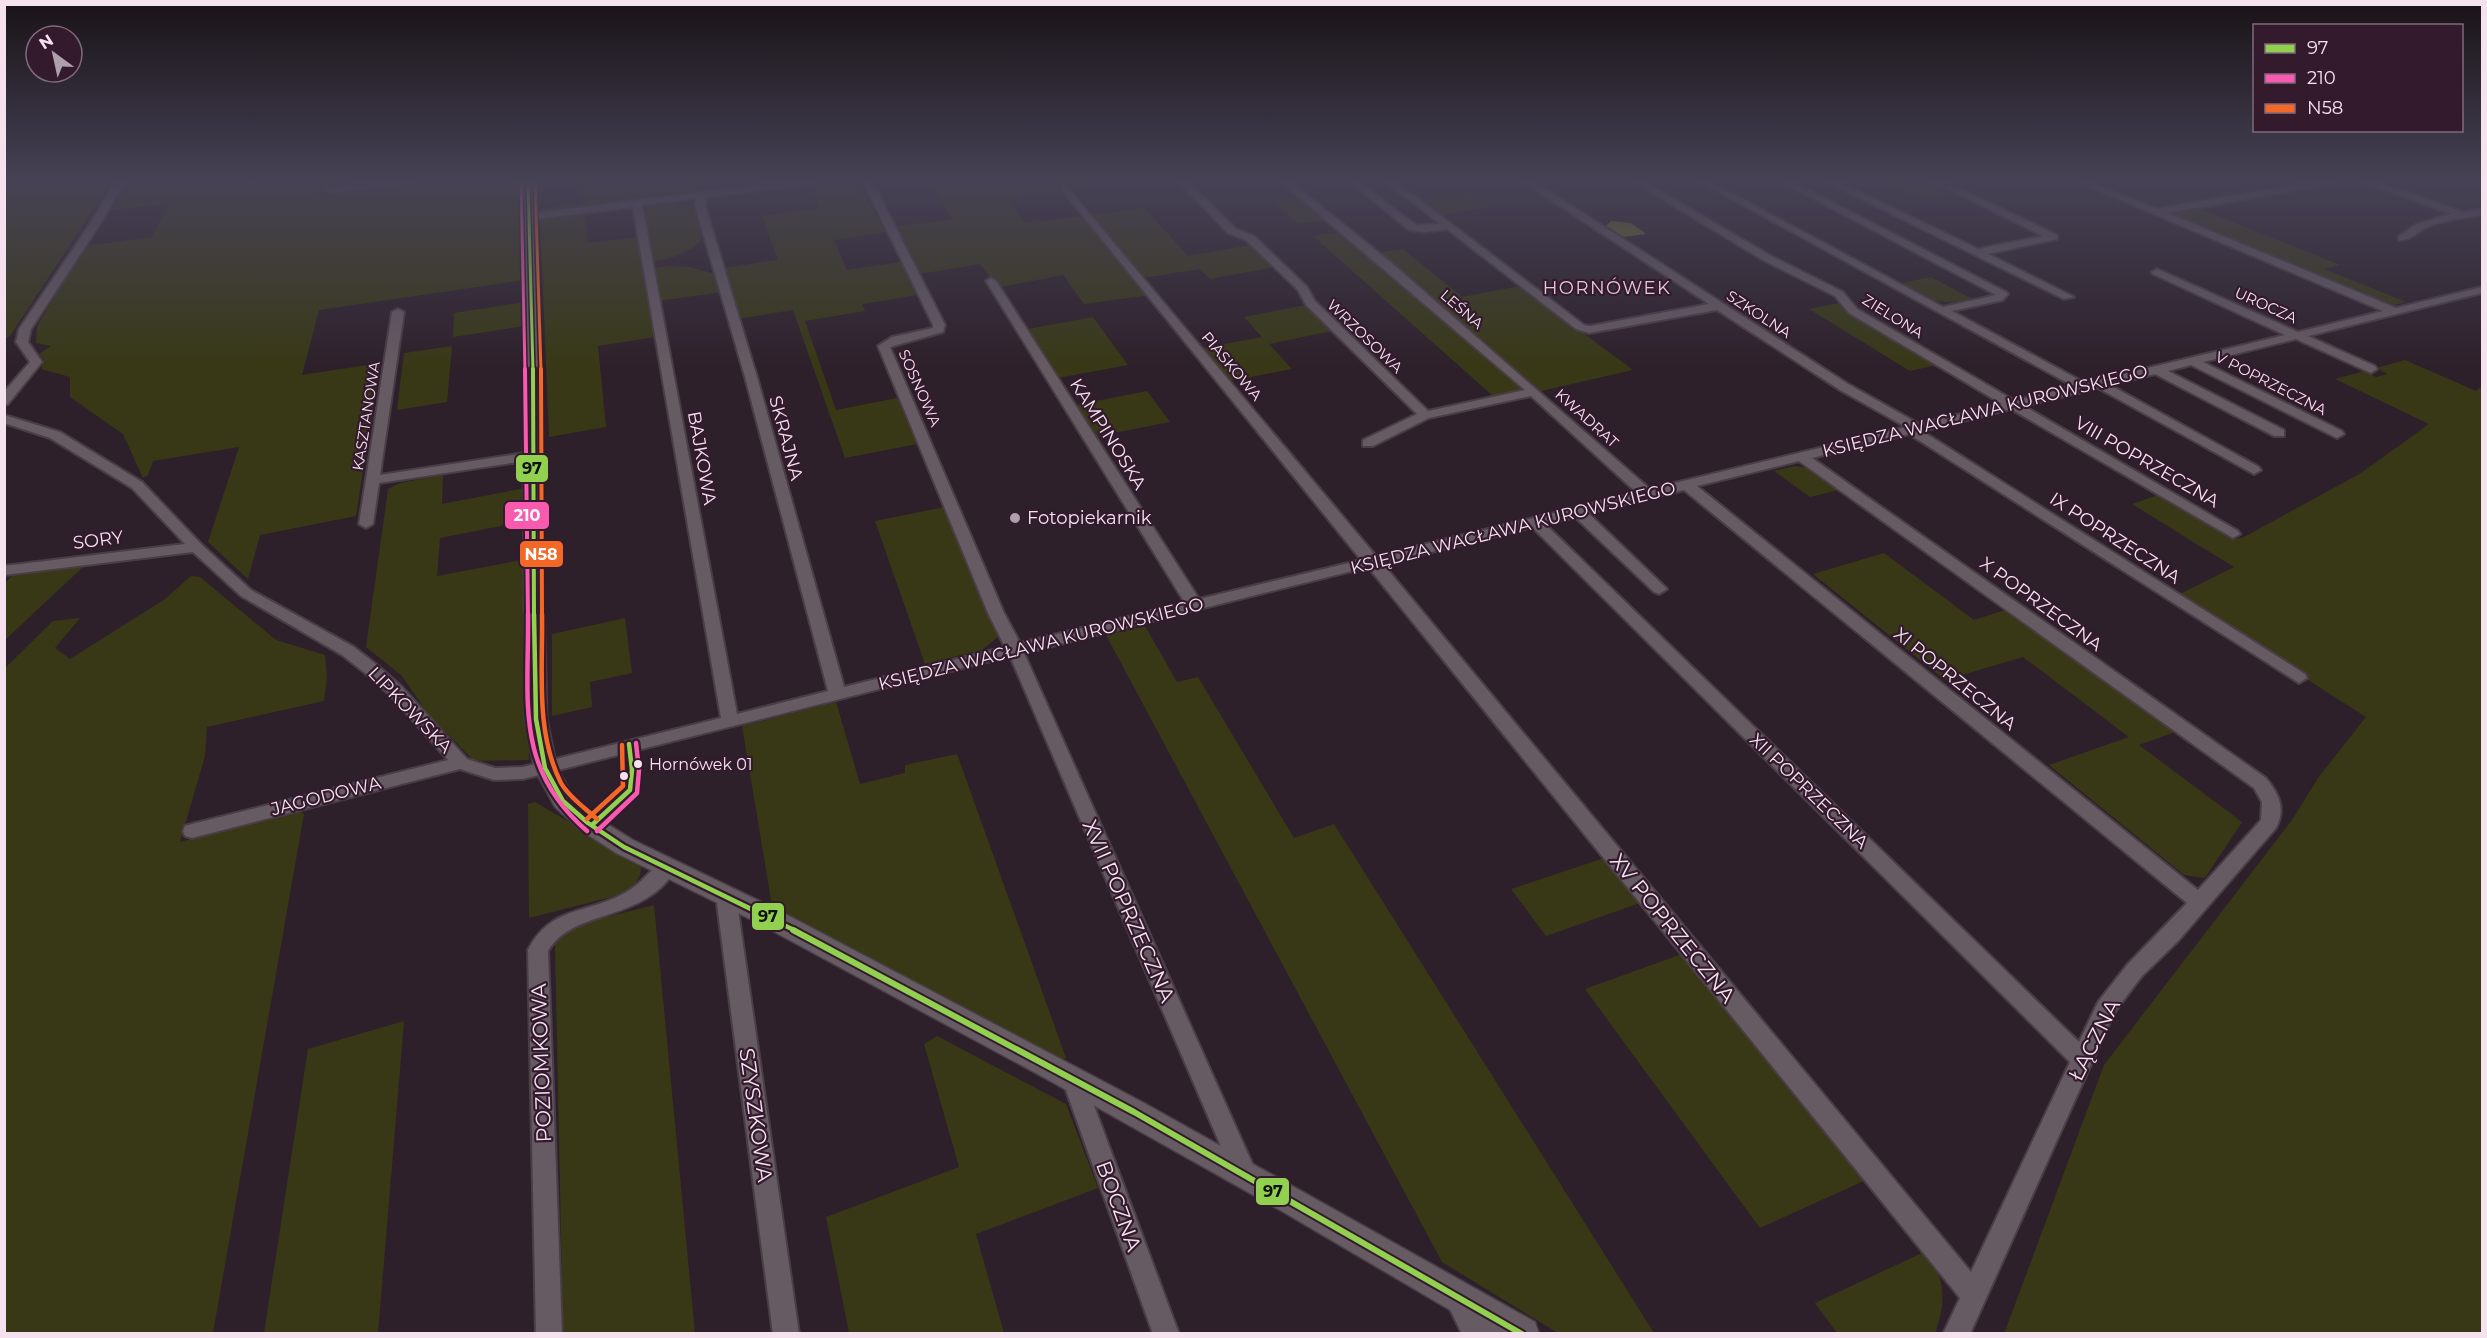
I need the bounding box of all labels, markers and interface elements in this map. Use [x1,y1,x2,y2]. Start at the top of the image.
north arrow [24,24,84,84]
legend [2253,24,2463,132]
text: N [36,30,57,53]
text: 97 [2307,37,2328,59]
text: 210 [2307,67,2336,89]
text: N58 [2307,97,2343,119]
district label: HORNÓWEK [1543,277,1671,299]
street label: UROCZA [2232,283,2300,327]
street label: LEŚNA [1437,285,1488,333]
street label: SZKOLNA [1723,286,1795,342]
street label: ZIELONA [1859,290,1927,342]
street label: WRZOSOWA [1323,295,1407,377]
street label: PIASKOWA [1198,328,1267,405]
street label: SOSNOWA [895,347,946,430]
street label: V POPRZECZNA [2212,347,2330,419]
street label: KASZTANOWA [348,360,384,472]
street label: KSIĘDZA WACŁAWA KUROWSKIEGO [1820,360,2150,462]
street label: KAMPINOSKA [1065,374,1151,494]
street label: KWADRAT [1551,384,1623,452]
street label: SKRAJNA [764,393,808,483]
street label: BAJKOWA [683,409,721,507]
street label: VIII POPRZECZNA [2071,412,2223,512]
line badge: 97 [515,454,549,483]
text: 97 [522,459,542,478]
street label: KSIĘDZA WACŁAWA KUROWSKIEGO [1348,477,1678,579]
street label: IX POPRZECZNA [2046,488,2184,588]
line badge: 210 [504,501,550,530]
text: 210 [514,506,540,525]
place label: Fotopiekarnik [1027,507,1152,529]
marker: Fotopiekarnik [1008,511,1022,525]
street label: SORY [72,526,125,554]
line badge: N58 [519,540,564,568]
text: N58 [524,545,558,564]
street label: X POPRZECZNA [1975,552,2107,656]
street label: KSIĘDZA WACŁAWA KUROWSKIEGO [876,593,1206,695]
street label: XI POPRZECZNA [1889,623,2021,735]
street label: LIPKOWSKA [363,662,457,758]
street label: XII POPRZECZNA [1745,729,1873,853]
place label: Hornówek 01 [649,755,753,774]
marker: Hornówek 01 [632,758,644,770]
unlabelled marker [618,770,630,782]
street label: JAGODOWA [268,772,383,821]
street label: XVII POPRZECZNA [1078,816,1181,1007]
street label: XV POPRZECZNA [1605,848,1741,1008]
line badge: 97 [751,902,785,931]
text: 97 [758,907,778,926]
street label: POZIOMKOWA [526,982,556,1143]
street label: ŁĄCZNA [2063,994,2126,1085]
street label: SZYSZKOWA [734,1046,778,1185]
street label: BOCZNA [1091,1157,1147,1255]
line badge: 97 [1255,1177,1290,1206]
text: 97 [1263,1182,1283,1201]

